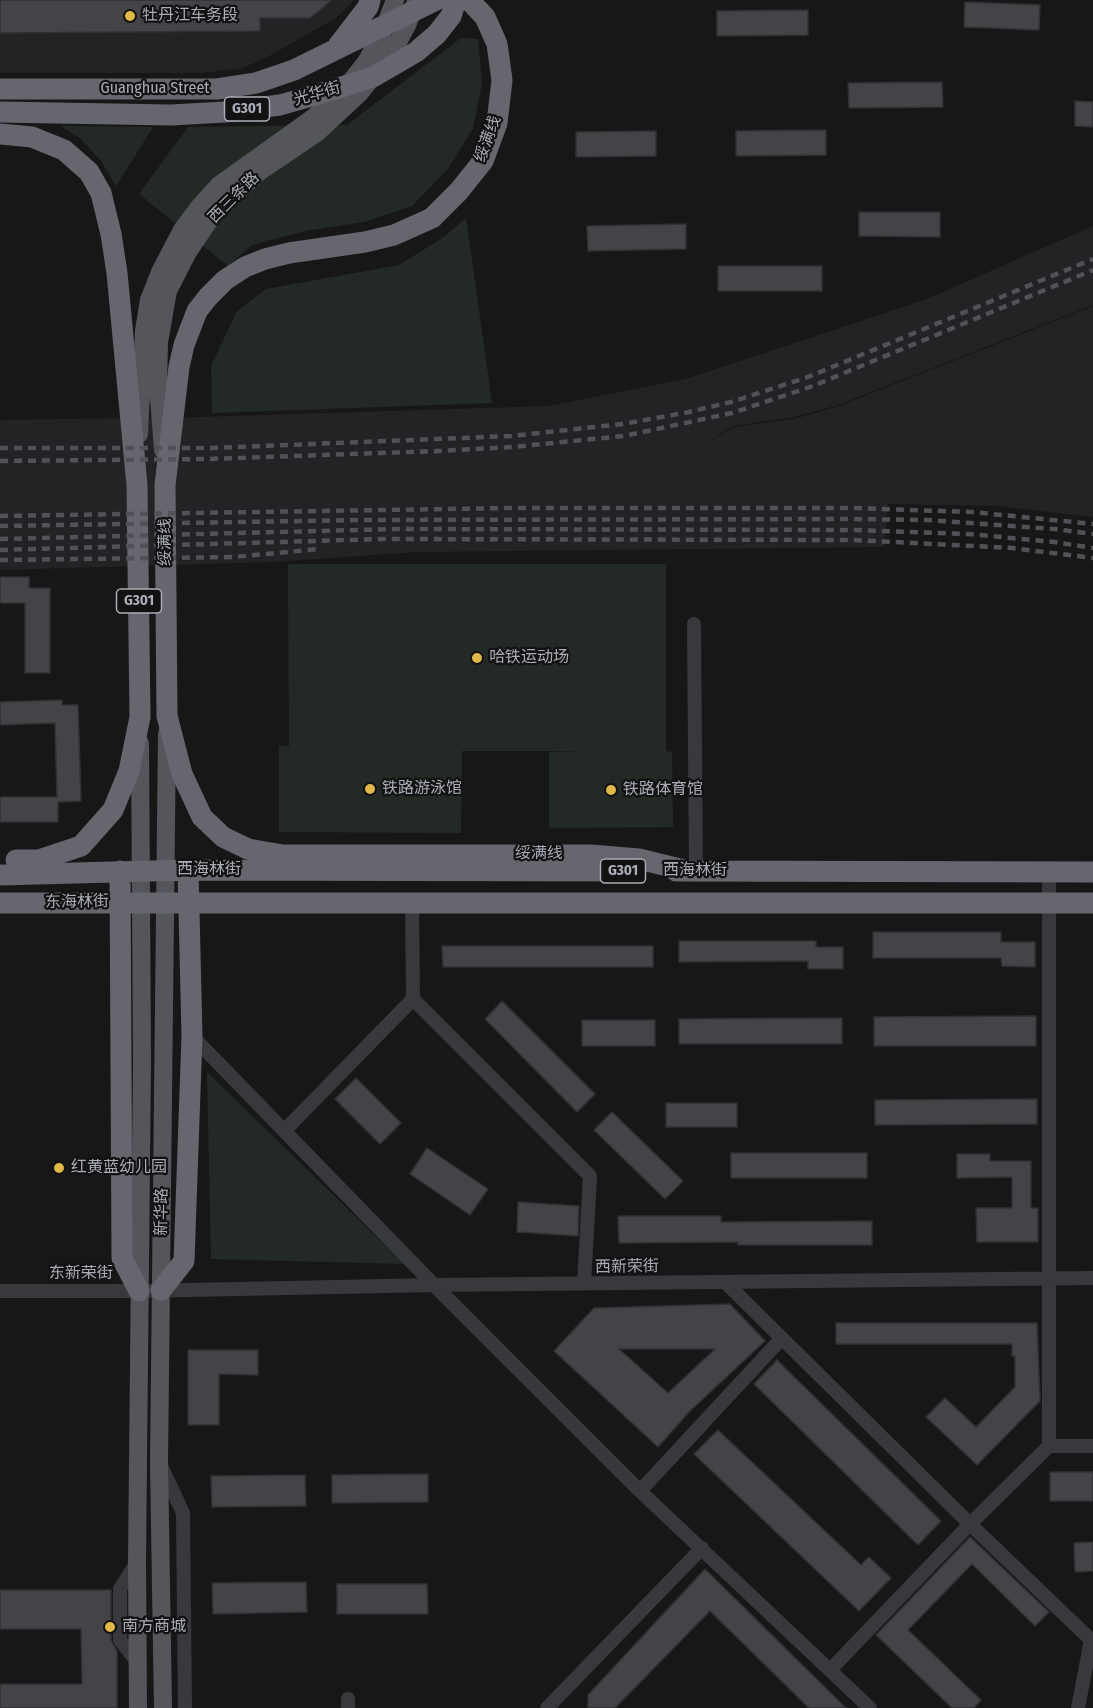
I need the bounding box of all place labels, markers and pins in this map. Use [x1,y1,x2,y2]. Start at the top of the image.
place label: 牡丹江车务段 [142,6,238,26]
marker: 牡丹江车务段 [123,9,137,23]
place label: 哈铁运动场 [489,648,569,668]
marker: 哈铁运动场 [470,651,484,665]
place label: 铁路游泳馆 [382,779,462,799]
place label: 铁路体育馆 [623,780,703,800]
marker: 铁路游泳馆 [363,782,377,796]
marker: 铁路体育馆 [604,783,618,797]
place label: 红黄蓝幼儿园 [71,1158,167,1178]
marker: 红黄蓝幼儿园 [52,1161,66,1175]
place label: 南方商城 [122,1617,186,1637]
marker: 南方商城 [103,1620,117,1634]

